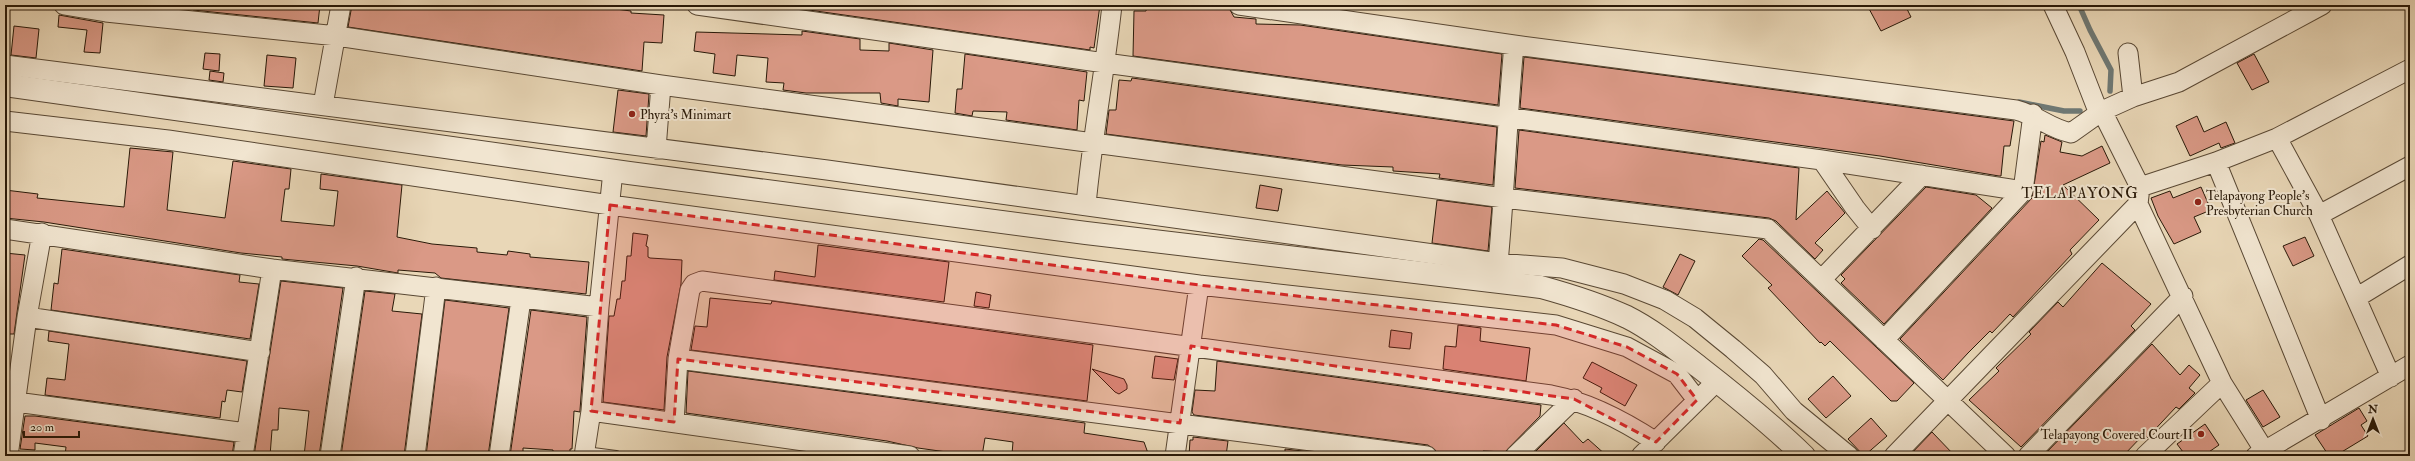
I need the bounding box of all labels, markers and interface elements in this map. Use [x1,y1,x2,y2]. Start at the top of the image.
place label: Phyra's Minimart [640,107,731,124]
marker: Phyra's Minimart [627,109,637,119]
district label: TELAPAYONG [2021,184,2139,203]
place label: Telapayong People's Presbyterian Church [2206,188,2313,220]
marker: Telapayong People's Presbyterian Church [2193,197,2203,207]
north arrow [2353,399,2393,439]
text: N [2367,403,2379,416]
scale bar [24,413,79,439]
text: 20 m [30,420,55,435]
place label: Telapayong Covered Court II [2041,427,2193,444]
marker: Telapayong Covered Court II [2196,429,2206,439]

